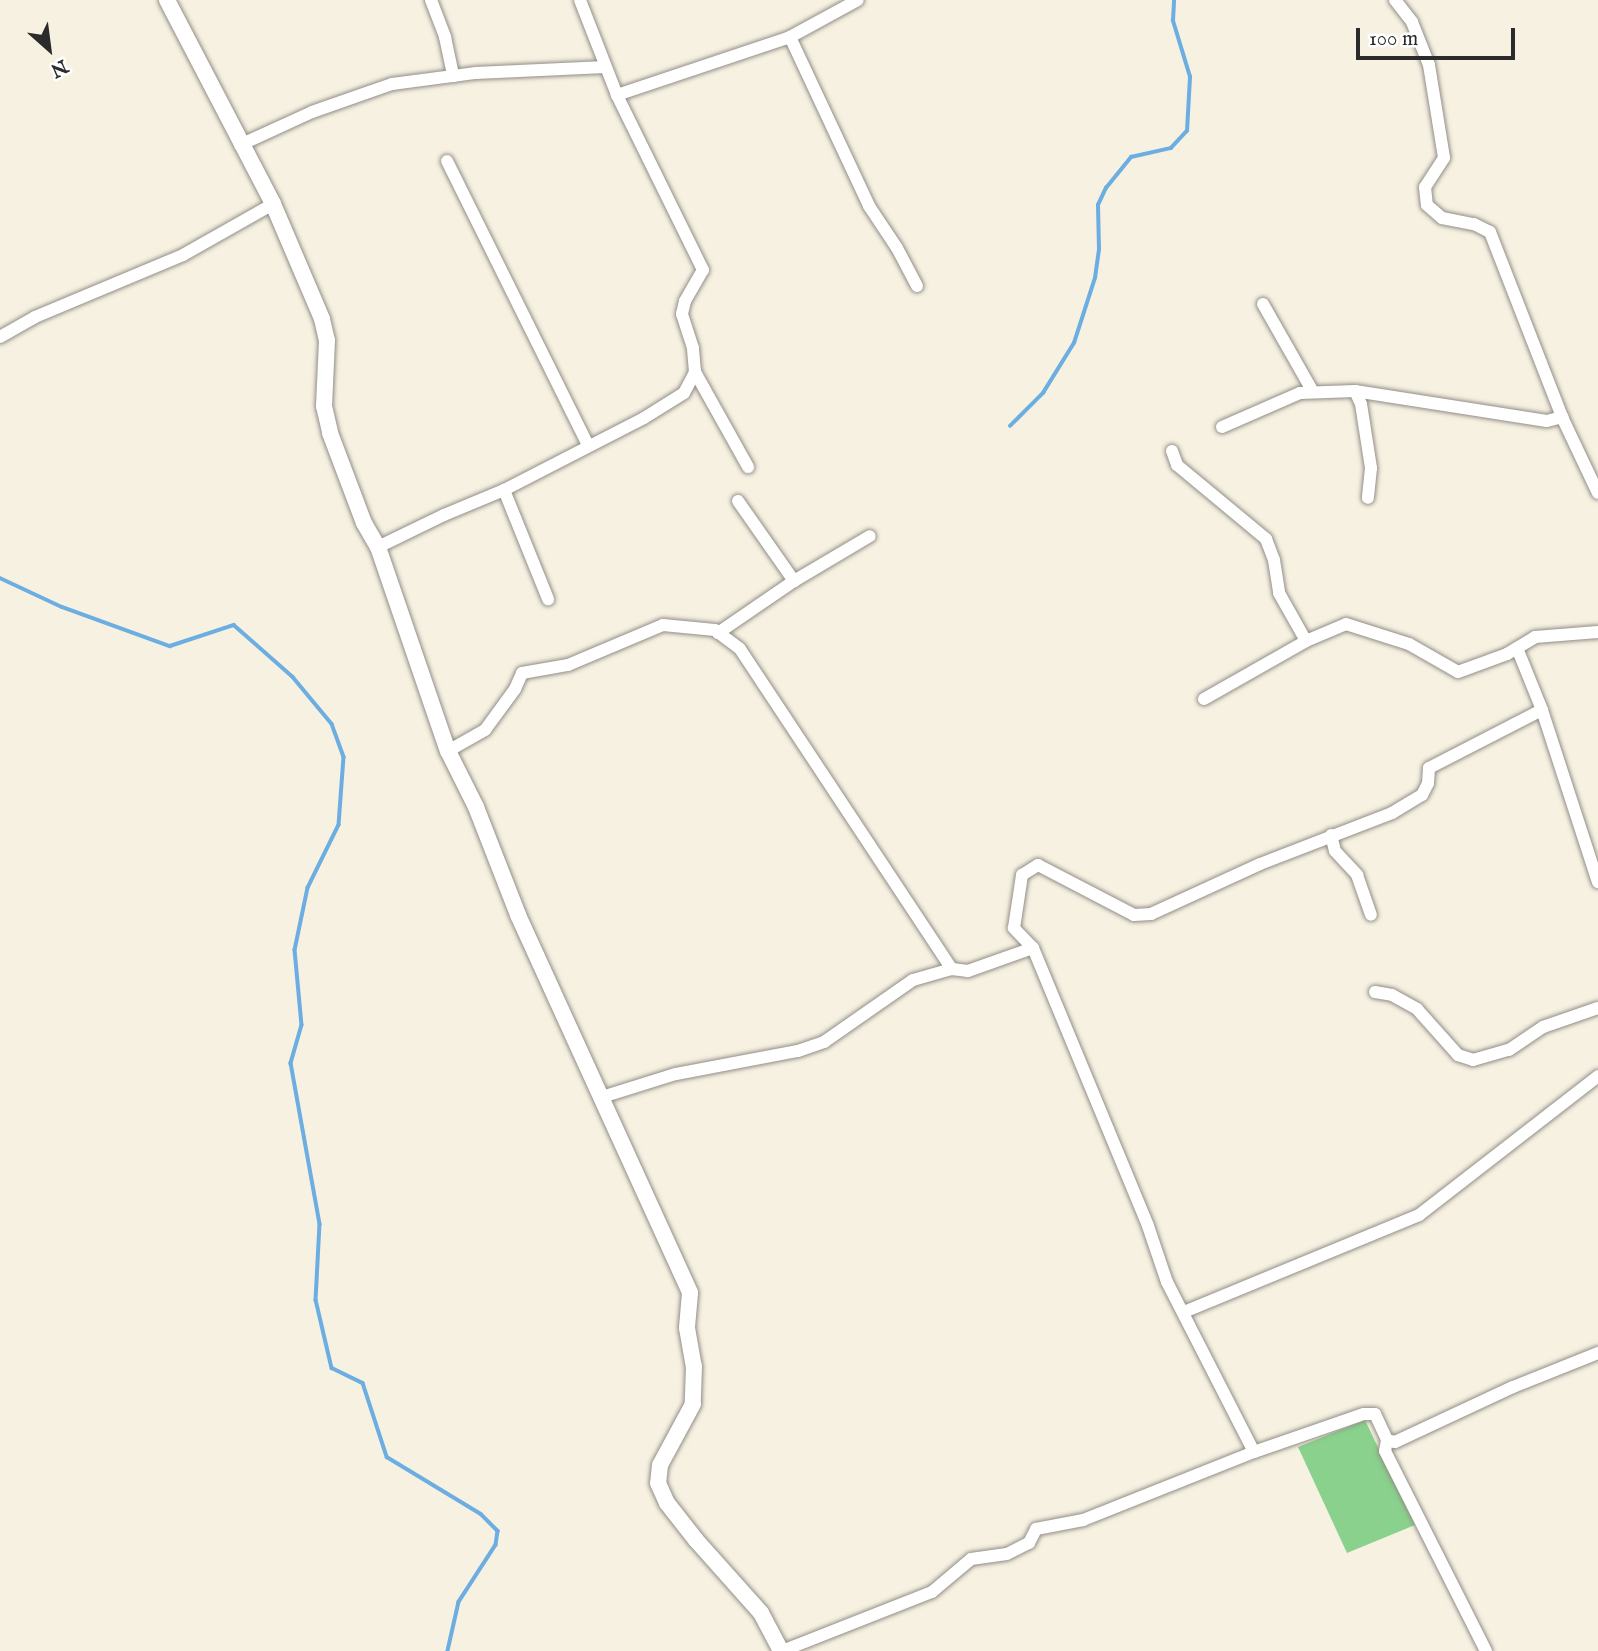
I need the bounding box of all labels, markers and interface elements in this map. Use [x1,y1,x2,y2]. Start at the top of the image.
north arrow [14,14,84,84]
scale bar [1360,14,1519,58]
text: 100 m [1369,26,1418,53]
text: N [46,53,72,82]

